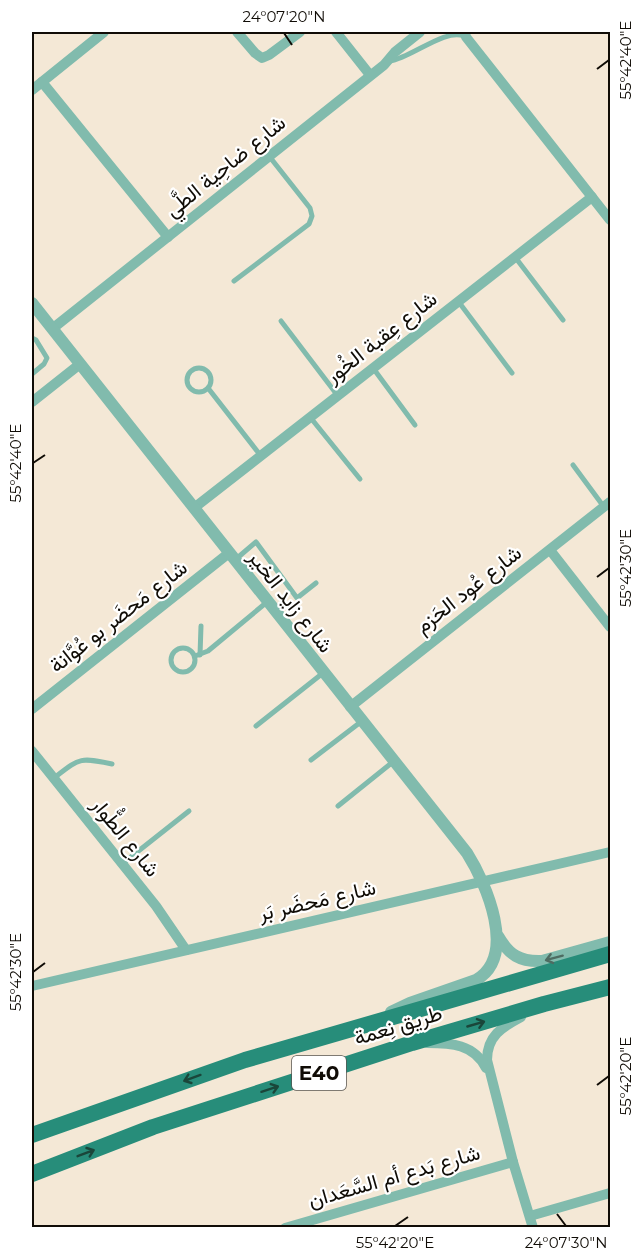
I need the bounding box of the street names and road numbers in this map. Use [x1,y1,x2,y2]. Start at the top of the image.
street label: شارع ضاحِية الطَّي [158,108,293,226]
street label: شارع عِقبة الخُور [319,286,443,390]
street label: شارع عُود الحَزم [410,540,527,640]
street label: شارع زايد الخير [241,544,339,658]
street label: شارع مَحضَر بو عُوَّانة [44,554,193,679]
street label: شارع الطُّوار [84,789,169,883]
street label: شارع مَحضَر بَر [255,874,378,928]
street label: طريق نِعمة [351,1000,445,1051]
road number: E40 [292,1056,346,1090]
street label: شارع بَدع أم السَّعَدان [305,1140,483,1214]

